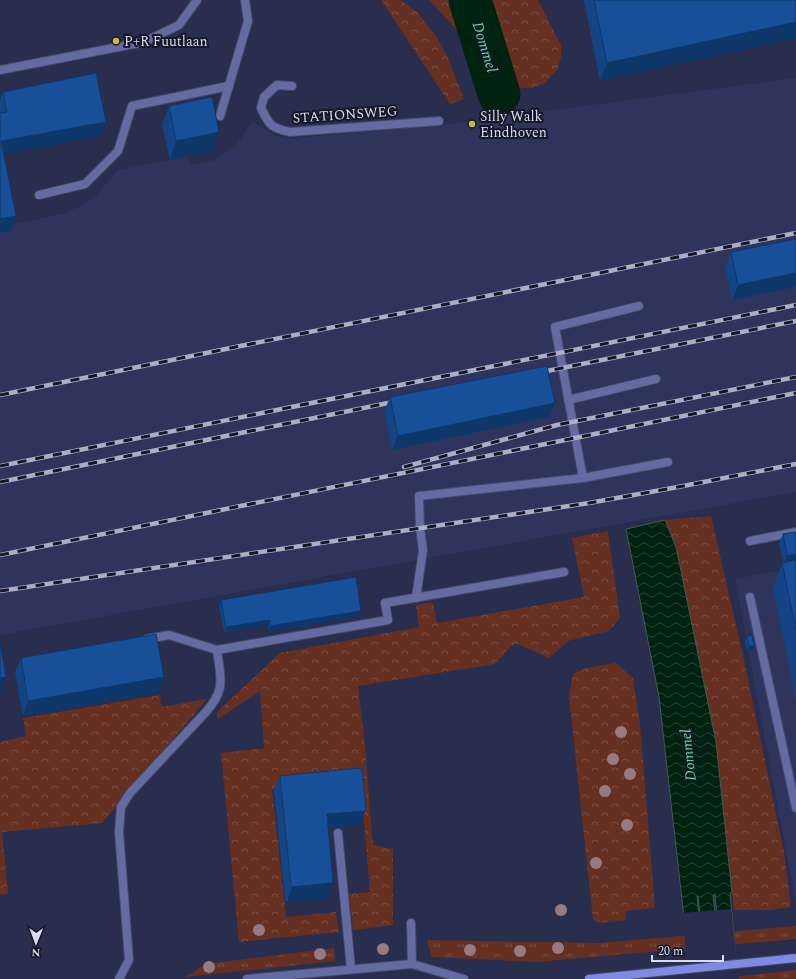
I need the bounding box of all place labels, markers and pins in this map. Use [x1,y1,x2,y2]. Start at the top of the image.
place label: P+R Fuutlaan [124,31,208,52]
marker: P+R Fuutlaan [111,36,121,46]
place label: Silly Walk Eindhoven [480,106,547,143]
marker: Silly Walk Eindhoven [467,119,477,129]

